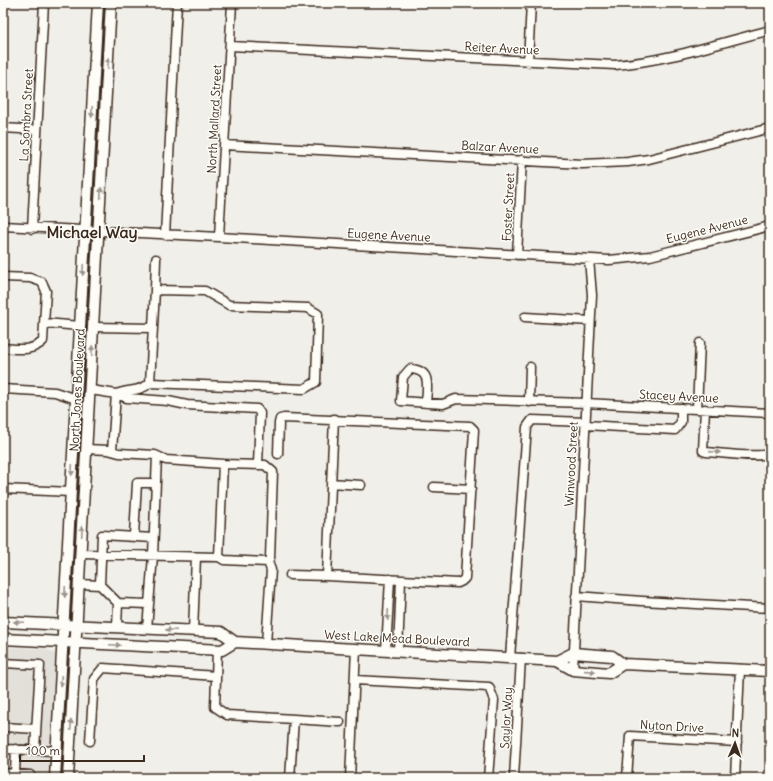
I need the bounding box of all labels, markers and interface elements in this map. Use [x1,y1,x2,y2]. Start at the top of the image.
street label: Reiter Avenue [464,39,540,57]
one-way arrow [105,56,111,69]
street label: North Mallard Street [204,64,224,174]
street label: La Sombra Street [16,68,36,162]
one-way arrow [88,106,95,118]
street label: Balzar Avenue [461,137,539,157]
street label: Foster Street [499,172,517,242]
one-way arrow [98,186,104,199]
street label: Eugene Avenue [665,212,749,246]
district label: Michael Way [46,222,138,243]
street label: Eugene Avenue [347,225,431,245]
one-way arrow [80,264,86,277]
street label: North Jones Boulevard [66,328,88,452]
one-way arrow [89,345,96,357]
street label: Stacey Avenue [639,386,719,406]
street label: Winwood Street [561,421,581,507]
one-way arrow [709,449,721,456]
one-way arrow [68,464,75,476]
one-way arrow [78,525,85,537]
one-way arrow [62,586,69,598]
one-way arrow [385,609,391,622]
one-way arrow [13,619,25,626]
one-way arrow [164,627,177,633]
street label: West Lake Mead Boulevard [324,627,470,649]
one-way arrow [109,641,121,648]
one-way arrow [584,668,596,675]
one-way arrow [57,675,64,687]
street label: Saylor Way [497,687,515,749]
street label: Nyton Drive [640,717,704,735]
one-way arrow [68,719,75,731]
north arrow [715,723,755,763]
text: N [731,726,739,740]
scale bar [20,737,144,763]
text: 100 m [26,743,60,758]

